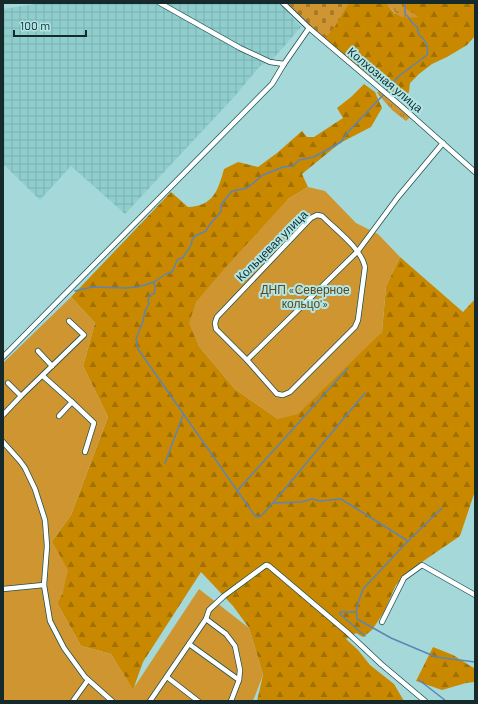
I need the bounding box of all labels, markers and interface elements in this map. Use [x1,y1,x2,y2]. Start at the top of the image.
scale bar [14,12,86,38]
text: 100 m [20,18,50,32]
street label: Колхозная улица [345,44,426,116]
street label: Кольцевая улица [233,207,311,284]
park label: ДНП «Северное кольцо'» [260,282,350,311]

